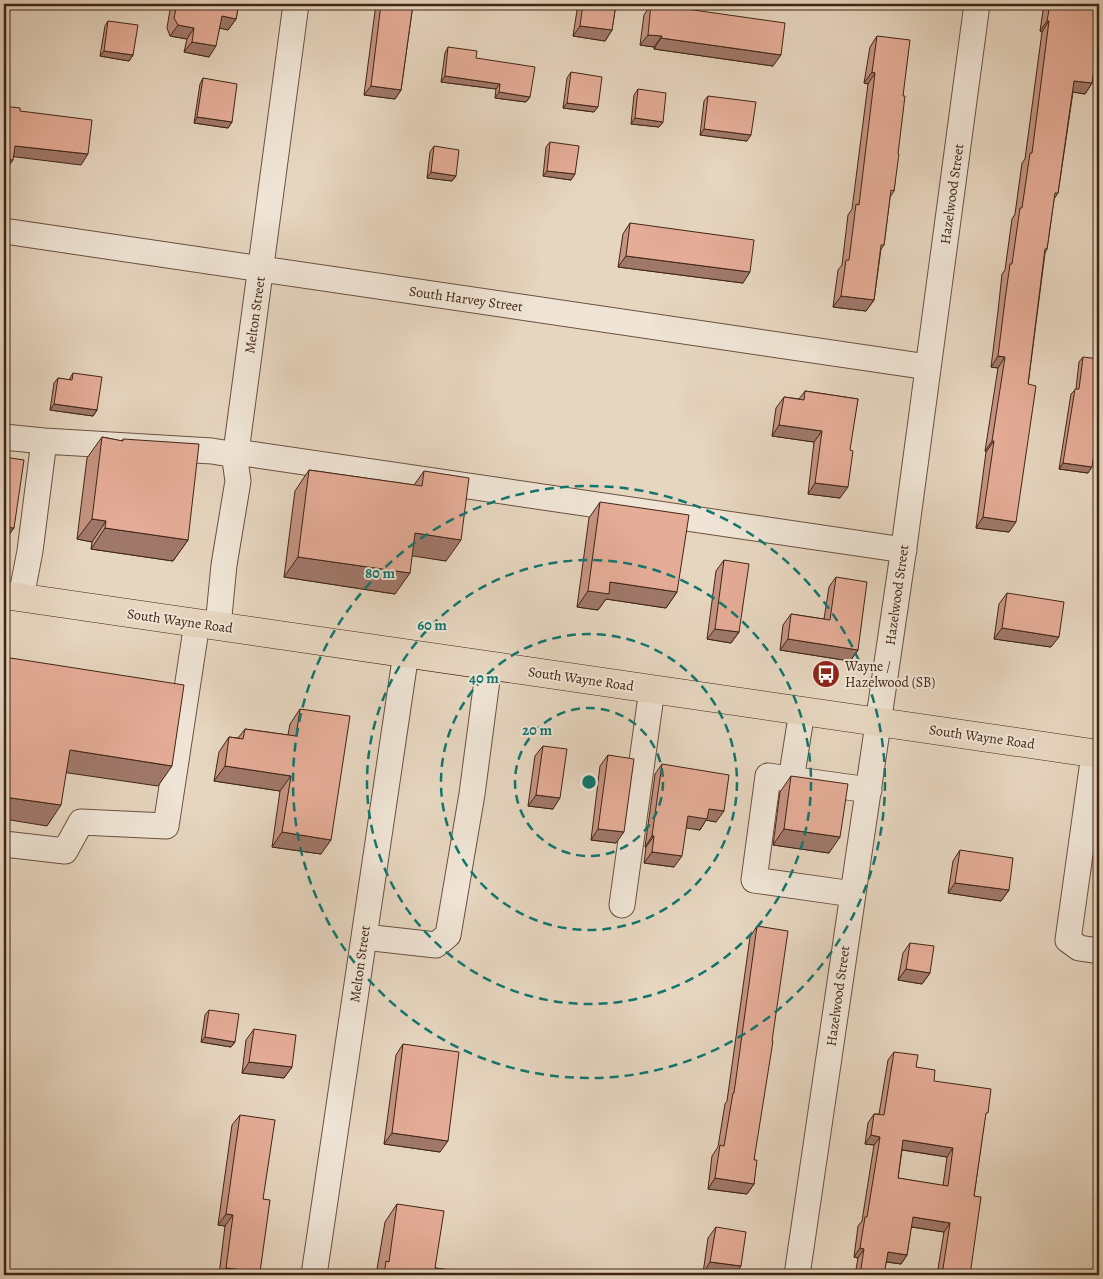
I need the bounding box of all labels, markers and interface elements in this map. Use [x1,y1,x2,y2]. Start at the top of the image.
street label: Hazelwood Street [936,142,969,245]
street label: Melton Street [240,275,270,355]
street label: South Harvey Street [408,282,524,316]
street label: Hazelwood Street [881,543,914,646]
text: 80 m [365,563,395,583]
street label: South Wayne Road [126,604,235,638]
text: 60 m [417,615,447,635]
place label: Wayne / Hazelwood (SB) [844,657,935,692]
bus stop icon: Wayne / Hazelwood (SB) [811,659,841,689]
street label: South Wayne Road [527,662,636,696]
text: 40 m [469,668,499,688]
text: 20 m [522,720,552,740]
street label: South Wayne Road [928,720,1037,754]
centre of rings [580,773,598,791]
street label: Melton Street [345,924,375,1004]
street label: Hazelwood Street [822,944,855,1047]

